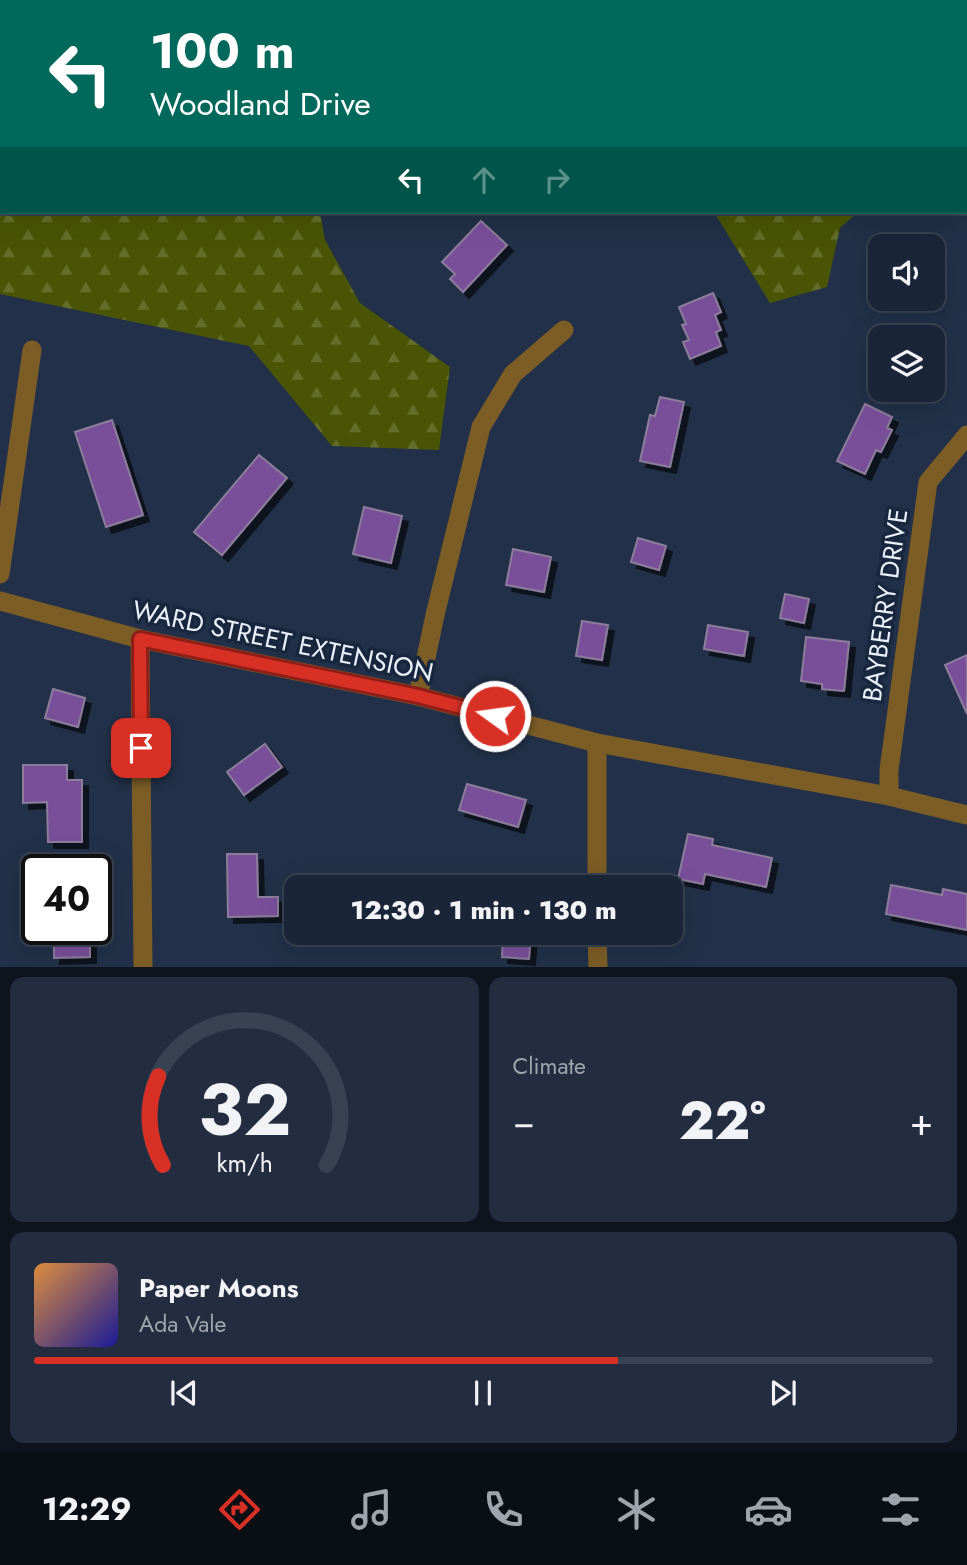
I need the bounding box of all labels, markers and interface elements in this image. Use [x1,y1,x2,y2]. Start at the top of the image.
text: 100 m [150,16,295,86]
icon: left [35,28,126,119]
text: Woodland Drive [150,81,371,127]
icon: left [392,161,430,199]
icon: ahead [465,161,503,199]
icon: right [538,161,576,199]
map controls [868,234,945,402]
button: sound [868,234,945,311]
button: layers [868,325,945,402]
street label: BAYBERRY DRIVE [853,506,917,704]
street label: WARD STREET EXTENSION [129,590,437,692]
position arrow [458,679,532,753]
pin [111,718,171,778]
icon: arrive [122,729,160,767]
speed limit sign: 40 [21,854,112,945]
text: 12:30 · 1 min · 130 m [350,891,617,929]
text: Climate [513,1049,586,1083]
text: 32 [198,1058,291,1163]
text: 22° [679,1083,766,1159]
text: − [513,1094,535,1149]
text: + [910,1094,933,1149]
text: km/h [216,1145,273,1181]
text: Paper Moons [139,1269,299,1307]
text: Ada Vale [139,1307,226,1341]
icon: previous [165,1374,203,1412]
icon: pause [464,1374,502,1412]
icon: next [764,1374,802,1412]
icon: directions [215,1485,264,1534]
icon: music [347,1485,396,1534]
icon: phone [479,1485,528,1534]
icon: climate [612,1485,661,1534]
icon: car [744,1485,793,1534]
icon: filters [876,1485,925,1534]
text: 12:29 [42,1486,132,1532]

